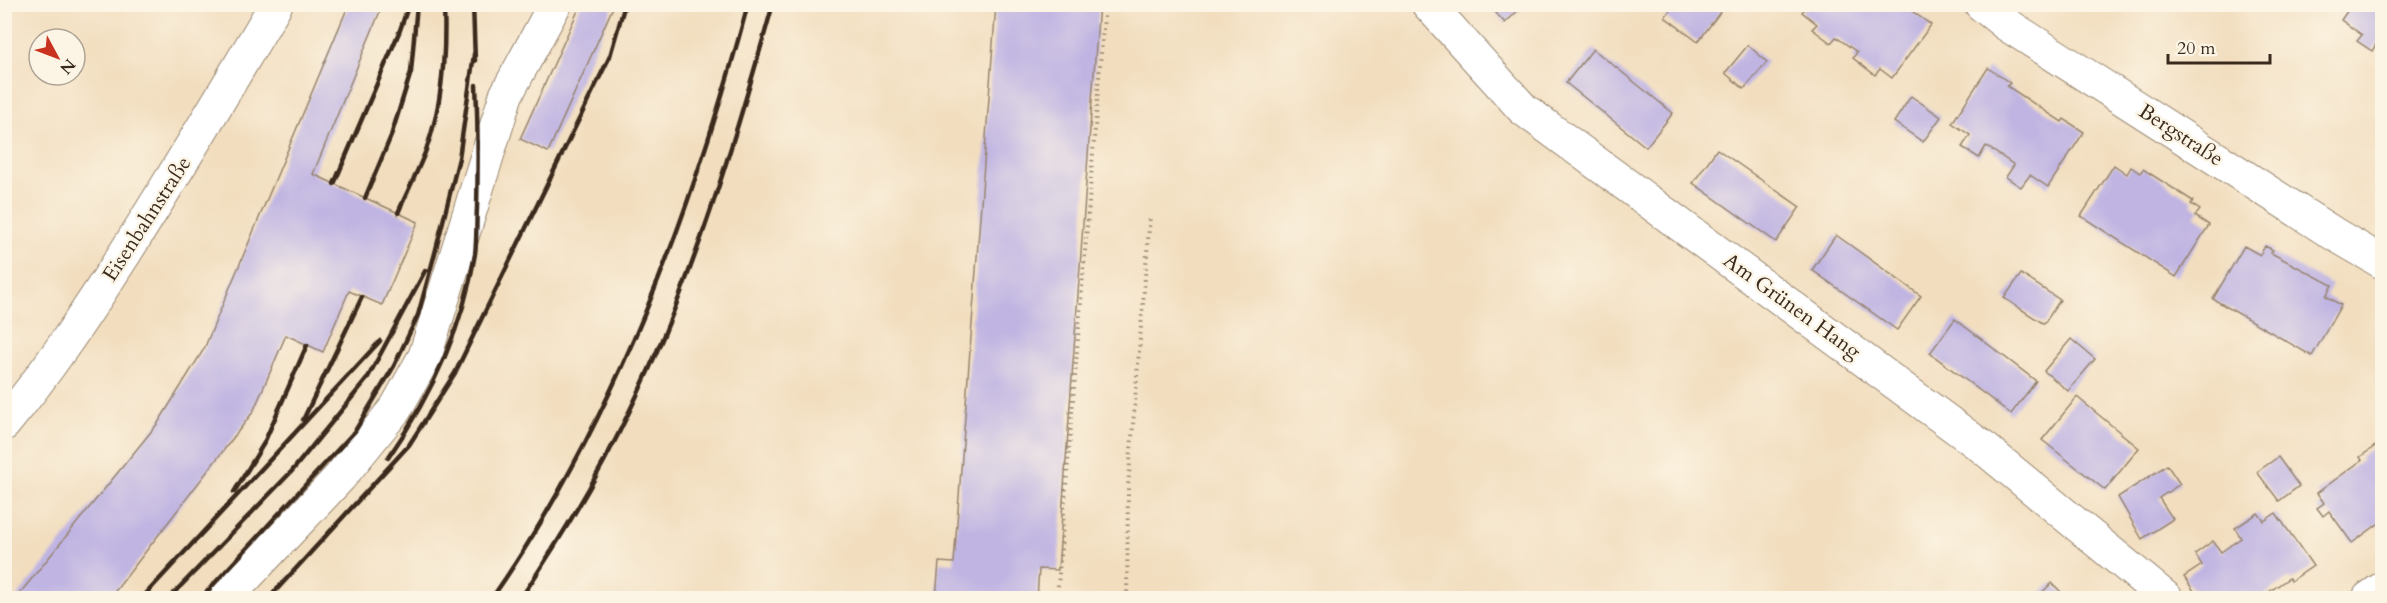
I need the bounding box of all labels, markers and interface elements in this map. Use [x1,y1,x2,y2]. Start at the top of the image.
north arrow [27,27,87,87]
scale bar [2168,27,2270,65]
text: 20 m [2177,36,2216,61]
text: N [55,54,80,79]
street label: Bergstraße [2133,97,2229,173]
street label: Eisenbahnstraße [96,151,198,287]
street label: Am Grünen Hang [1717,246,1867,366]

